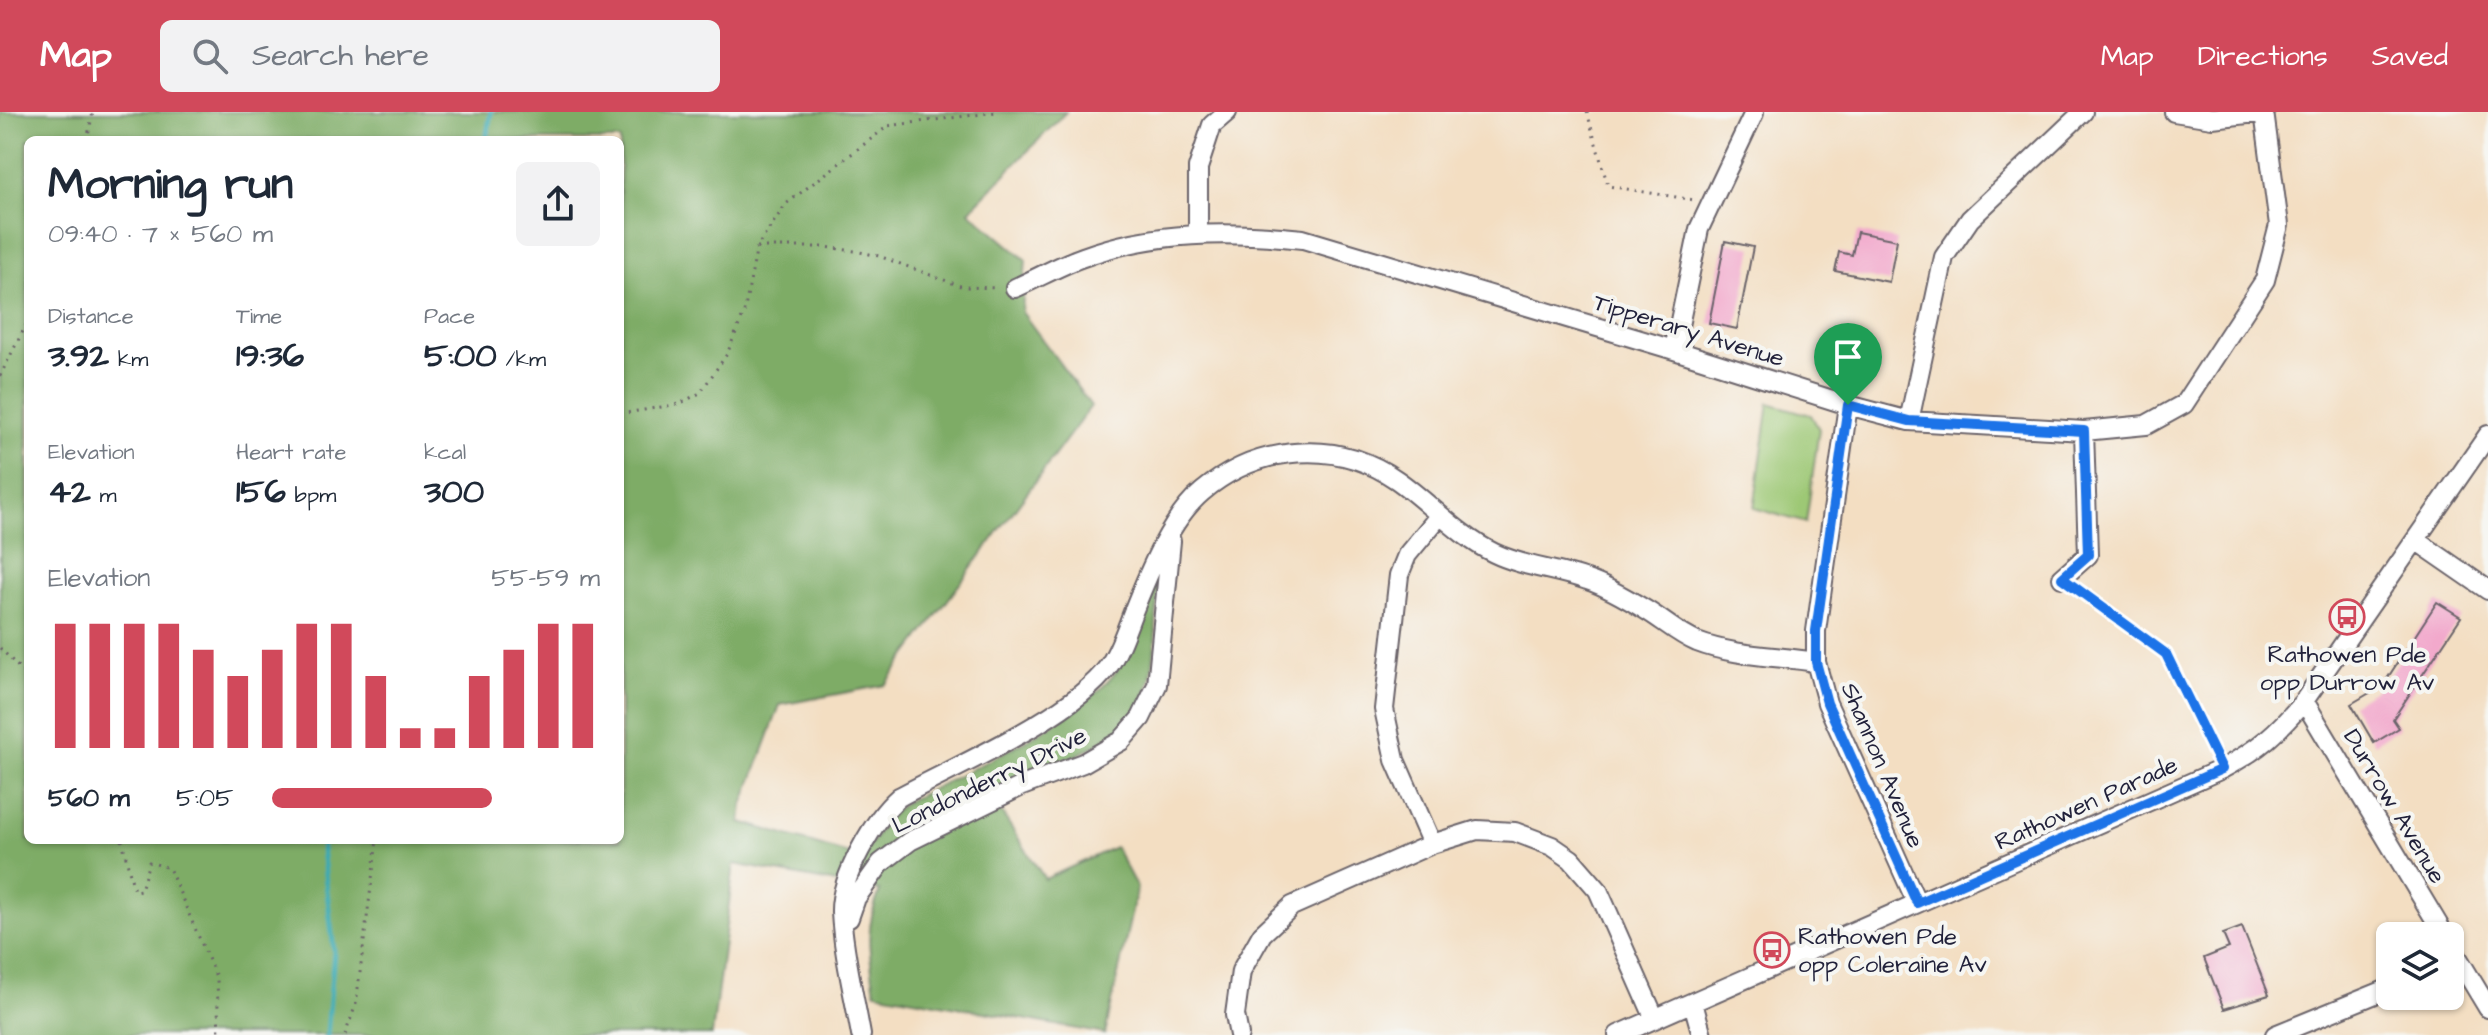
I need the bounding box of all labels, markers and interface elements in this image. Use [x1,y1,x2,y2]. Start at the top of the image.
search box [160,20,720,92]
text: Map [40,30,112,82]
icon: search [188,34,232,78]
text: Search here [252,35,429,77]
text: Map [2101,37,2154,76]
text: Directions [2198,37,2328,76]
text: Saved [2372,37,2448,76]
text: Morning run [48,155,293,216]
button: share [516,162,600,246]
text: 09:40 · 7 × 560 m [48,216,273,252]
street label: Tipperary Avenue [1589,286,1788,377]
text: Distance [48,301,134,332]
text: Time [236,301,282,332]
text: Pace [424,301,475,332]
pin [1814,323,1882,405]
text: 3.92 [48,332,109,380]
text: 19:36 [236,332,304,380]
text: 5:00 [424,332,497,380]
icon: arrive [1826,335,1870,379]
text: km [109,344,148,375]
text: /km [497,344,546,375]
text: Elevation [48,437,135,468]
text: Heart rate [236,437,346,468]
text: kcal [424,437,466,468]
text: 42 [48,468,91,516]
text: 156 [236,468,286,516]
text: 300 [424,468,484,516]
text: m [91,480,117,511]
text: bpm [286,480,336,511]
text: Elevation [48,560,150,596]
text: 55–59 m [491,560,600,596]
bus stop icon: Rathowen Pde opp Durrow Av [2328,598,2366,636]
place label: Rathowen Pde opp Durrow Av [2260,638,2435,700]
street label: Shannon Avenue [1832,677,1932,853]
street label: Londonderry Drive [887,719,1093,844]
street label: Durrow Avenue [2335,723,2454,890]
street label: Rathowen Parade [1990,748,2183,859]
text: 560 m [48,780,130,816]
text: 5:05 [176,780,234,816]
place label: Rathowen Pde opp Coleraine Av [1798,920,1987,982]
map controls [2376,922,2464,1010]
button: layers [2376,922,2464,1010]
bus stop icon: Rathowen Pde opp Coleraine Av [1753,931,1791,969]

